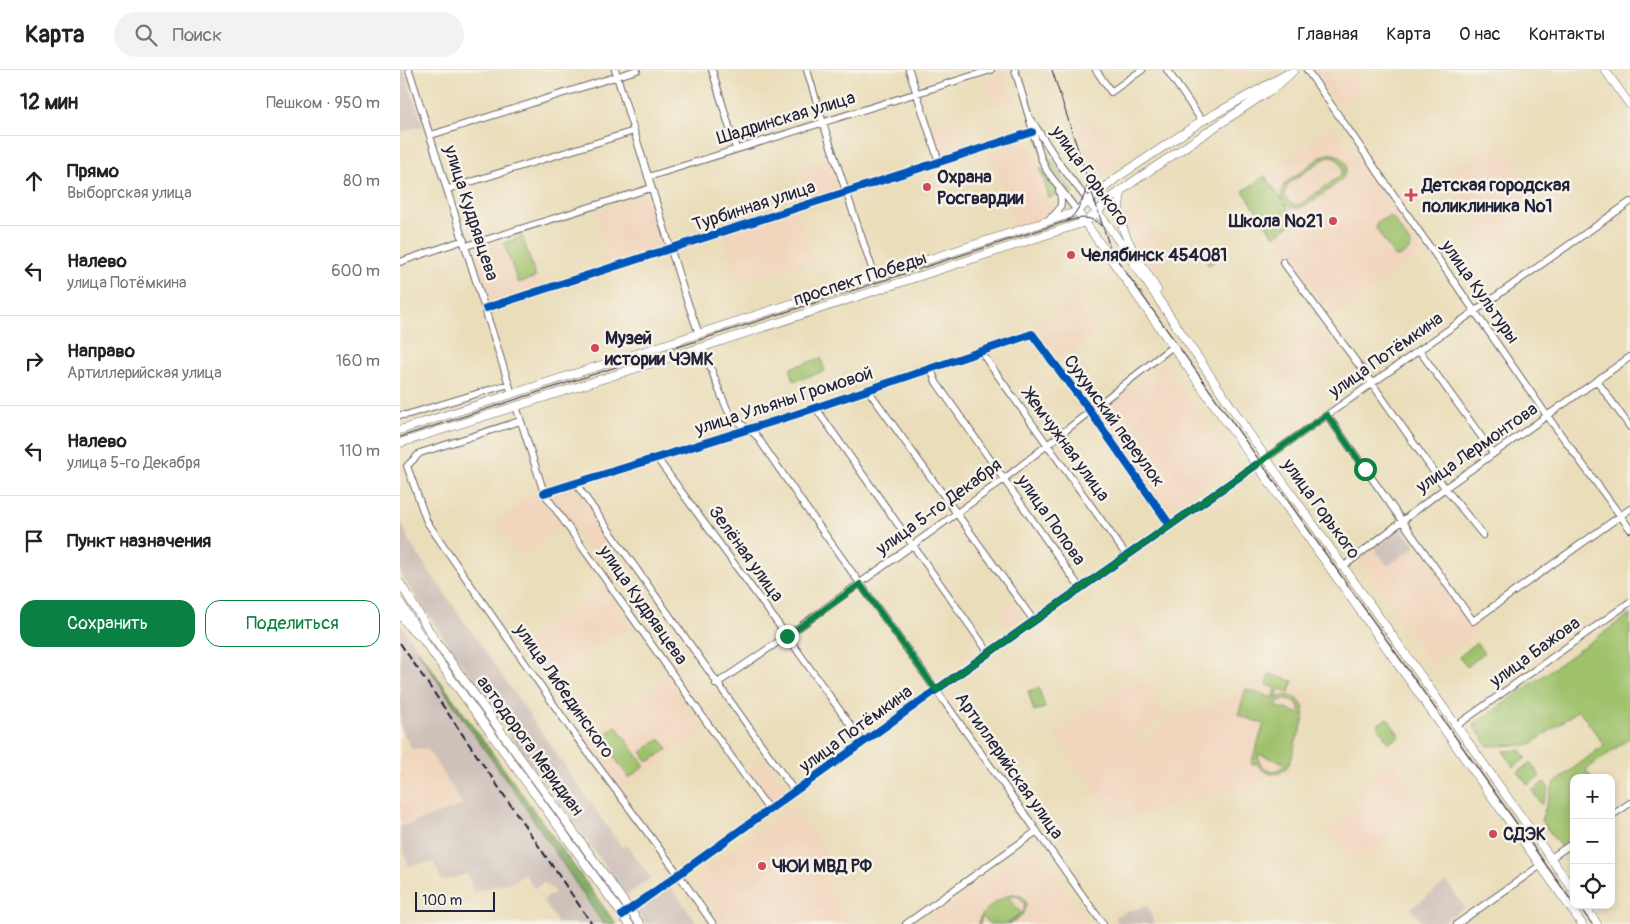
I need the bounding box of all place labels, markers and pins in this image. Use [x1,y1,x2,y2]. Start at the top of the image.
place label: Охрана Росгвардии [937,166,1023,210]
place label: Детская городская поликлиника №1 [1421,174,1570,218]
marker: Охрана Росгвардии [921,181,933,193]
marker: Детская городская поликлиника №1 [1404,188,1418,202]
place label: Школа №21 [1228,210,1323,233]
marker: Школа №21 [1327,215,1339,227]
place label: Челябинск 454081 [1081,244,1227,267]
marker: Челябинск 454081 [1065,249,1077,261]
place label: Музей истории ЧЭМК [604,327,714,371]
marker: Музей истории ЧЭМК [589,342,601,354]
place label: СДЭК [1503,823,1546,846]
marker: СДЭК [1487,828,1499,840]
place label: ЧЮИ МВД РФ [772,855,873,878]
marker: ЧЮИ МВД РФ [756,860,768,872]

